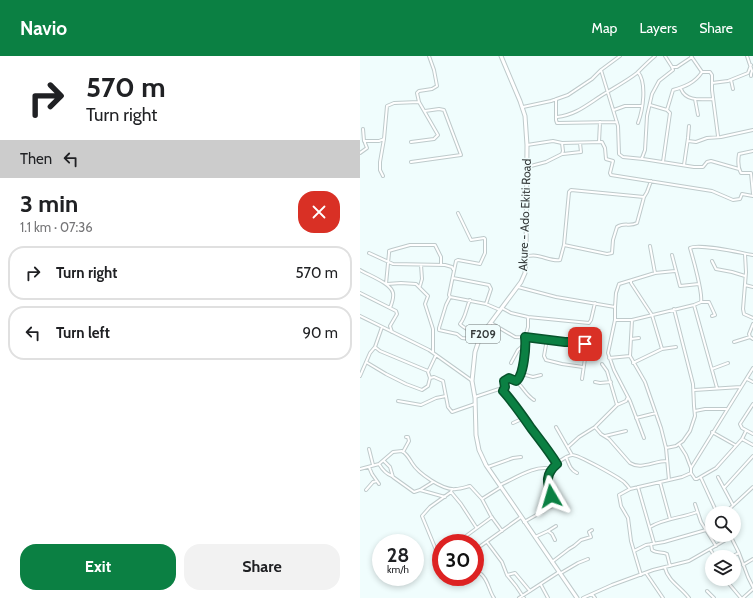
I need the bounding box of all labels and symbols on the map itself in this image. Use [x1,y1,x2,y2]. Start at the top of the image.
street label: Akure - Ado Ekiti Road [515,159,534,271]
road number: F209 [466,325,500,343]
pin [568,327,602,361]
position arrow [530,475,572,517]
speed limit sign: 30 [432,534,484,586]

